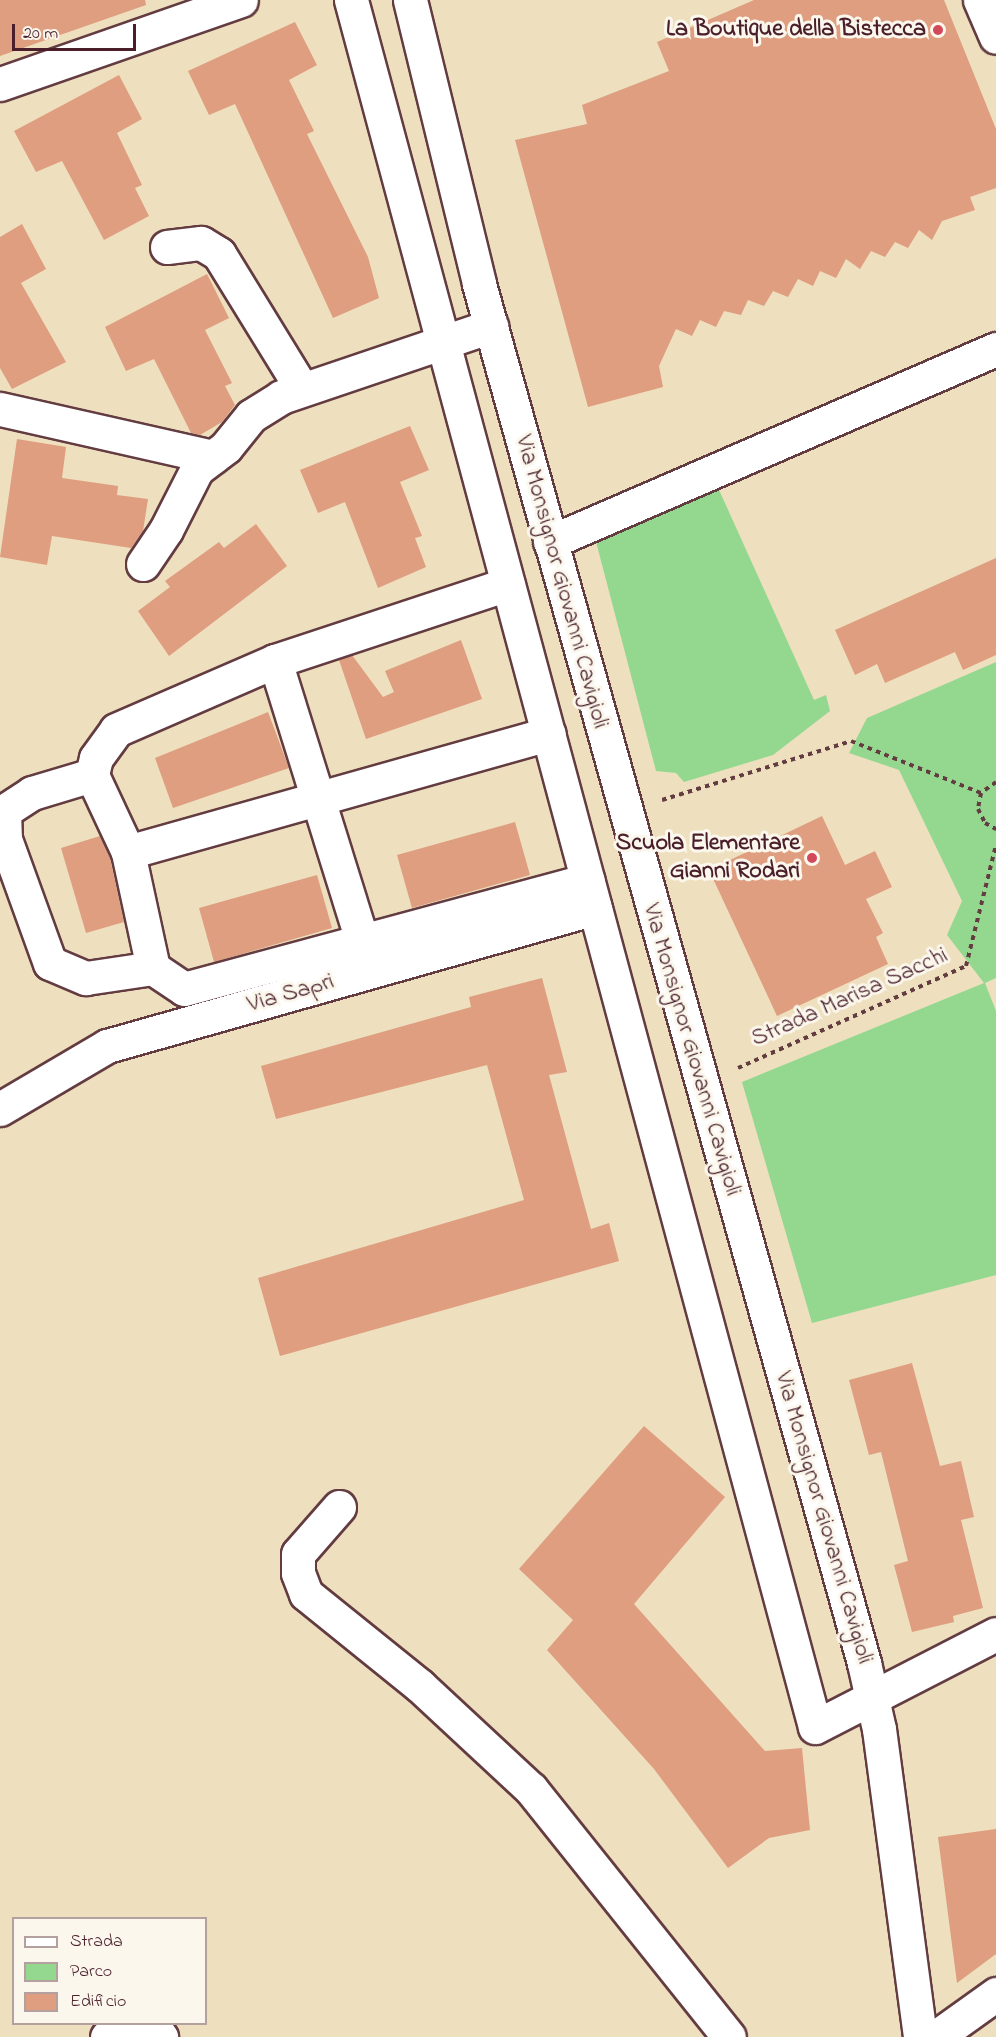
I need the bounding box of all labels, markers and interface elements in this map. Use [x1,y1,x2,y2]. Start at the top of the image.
scale bar [15,12,140,50]
place label: La Boutique della Bistecca [666,16,926,44]
text: 20 m [23,21,58,47]
marker: La Boutique della Bistecca [931,23,945,37]
street label: Via Monsignor Giovanni Cavigioli [508,432,614,732]
place label: Scuola Elementare Gianni Rodari [616,830,800,886]
marker: Scuola Elementare Gianni Rodari [805,851,819,865]
street label: Via Monsignor Giovanni Cavigioli [635,901,747,1199]
street label: Strada Marisa Sacchi [747,942,953,1054]
street label: Via Sapri [244,968,338,1020]
street label: Via Monsignor Giovanni Cavigioli [767,1369,879,1667]
legend [12,1917,207,2025]
text: Strada [70,1929,123,1955]
text: Parco [70,1959,112,1985]
text: Edificio [70,1989,126,2015]

